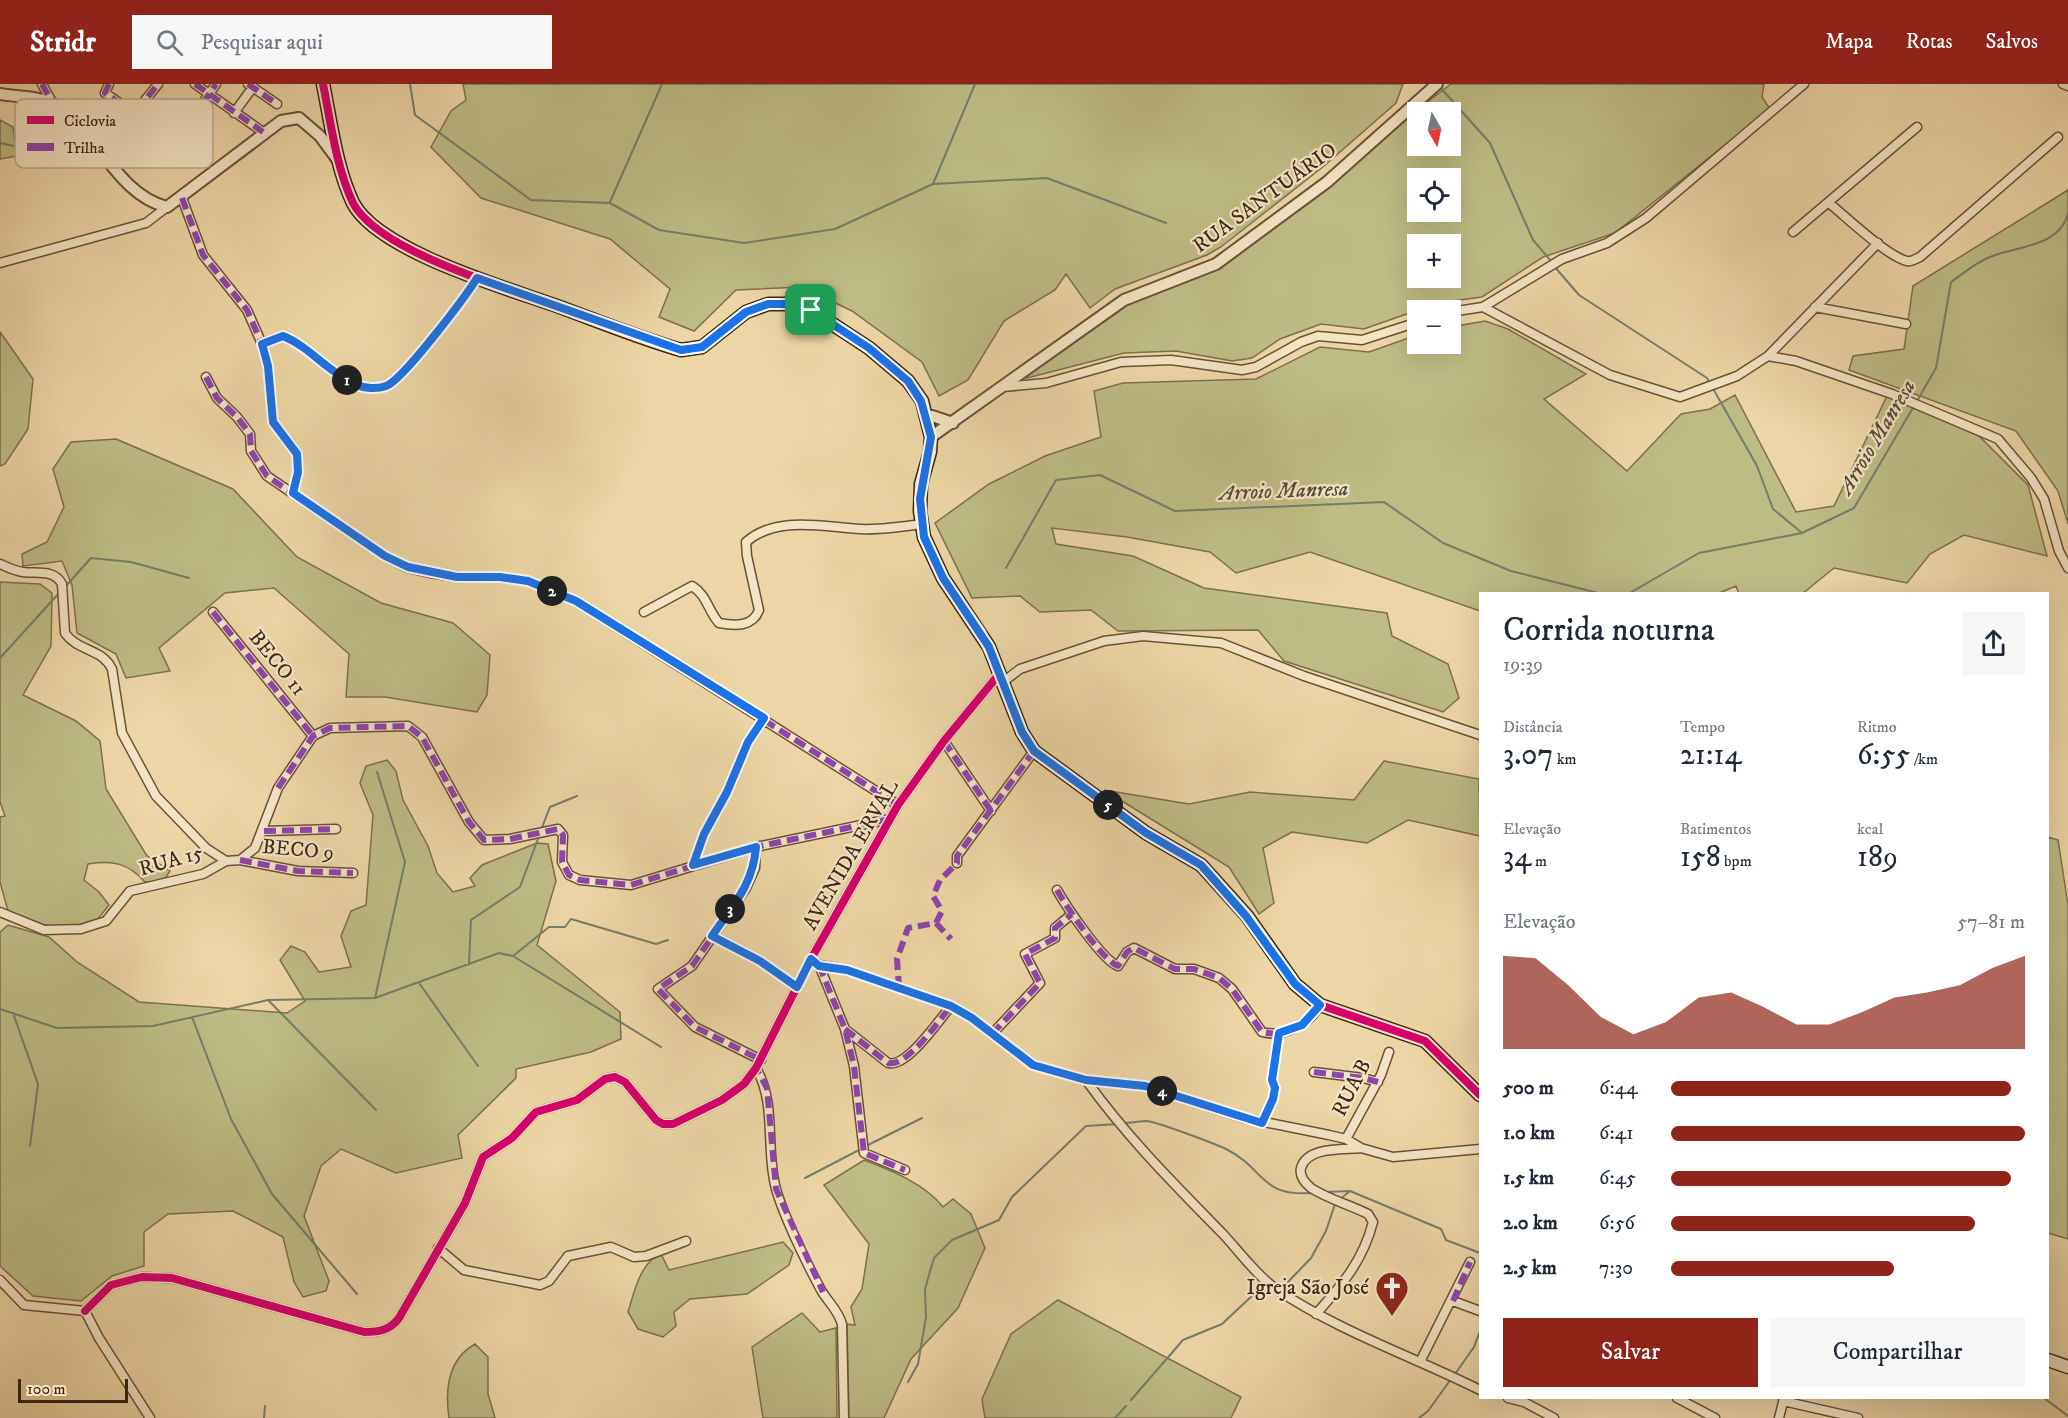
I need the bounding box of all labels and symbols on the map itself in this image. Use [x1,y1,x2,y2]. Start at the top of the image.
legend [15,99,213,168]
north arrow [1407,102,1461,156]
text: Ciclovia [64,111,116,131]
street label: RUA SANTUÁRIO [1187,136,1342,259]
text: Trilha [64,138,105,158]
pin [785,284,836,335]
pin: 1 [332,365,362,395]
water label: Arroio Manresa [1831,375,1922,502]
water label: Arroio Manresa [1216,475,1349,507]
pin: 2 [537,576,567,606]
street label: BECO 11 [243,625,311,701]
street label: AVENIDA ERVAL [797,775,905,935]
pin: 5 [1093,790,1123,820]
street label: BECO 9 [261,834,335,866]
street label: RUA 15 [136,840,206,882]
pin: 3 [715,894,745,924]
street label: RUA B [1327,1055,1377,1121]
pin: 4 [1147,1076,1177,1106]
church icon: Igreja São José [1374,1270,1410,1317]
place label: Igreja São José [1247,1275,1369,1301]
scale bar [18,1376,128,1404]

